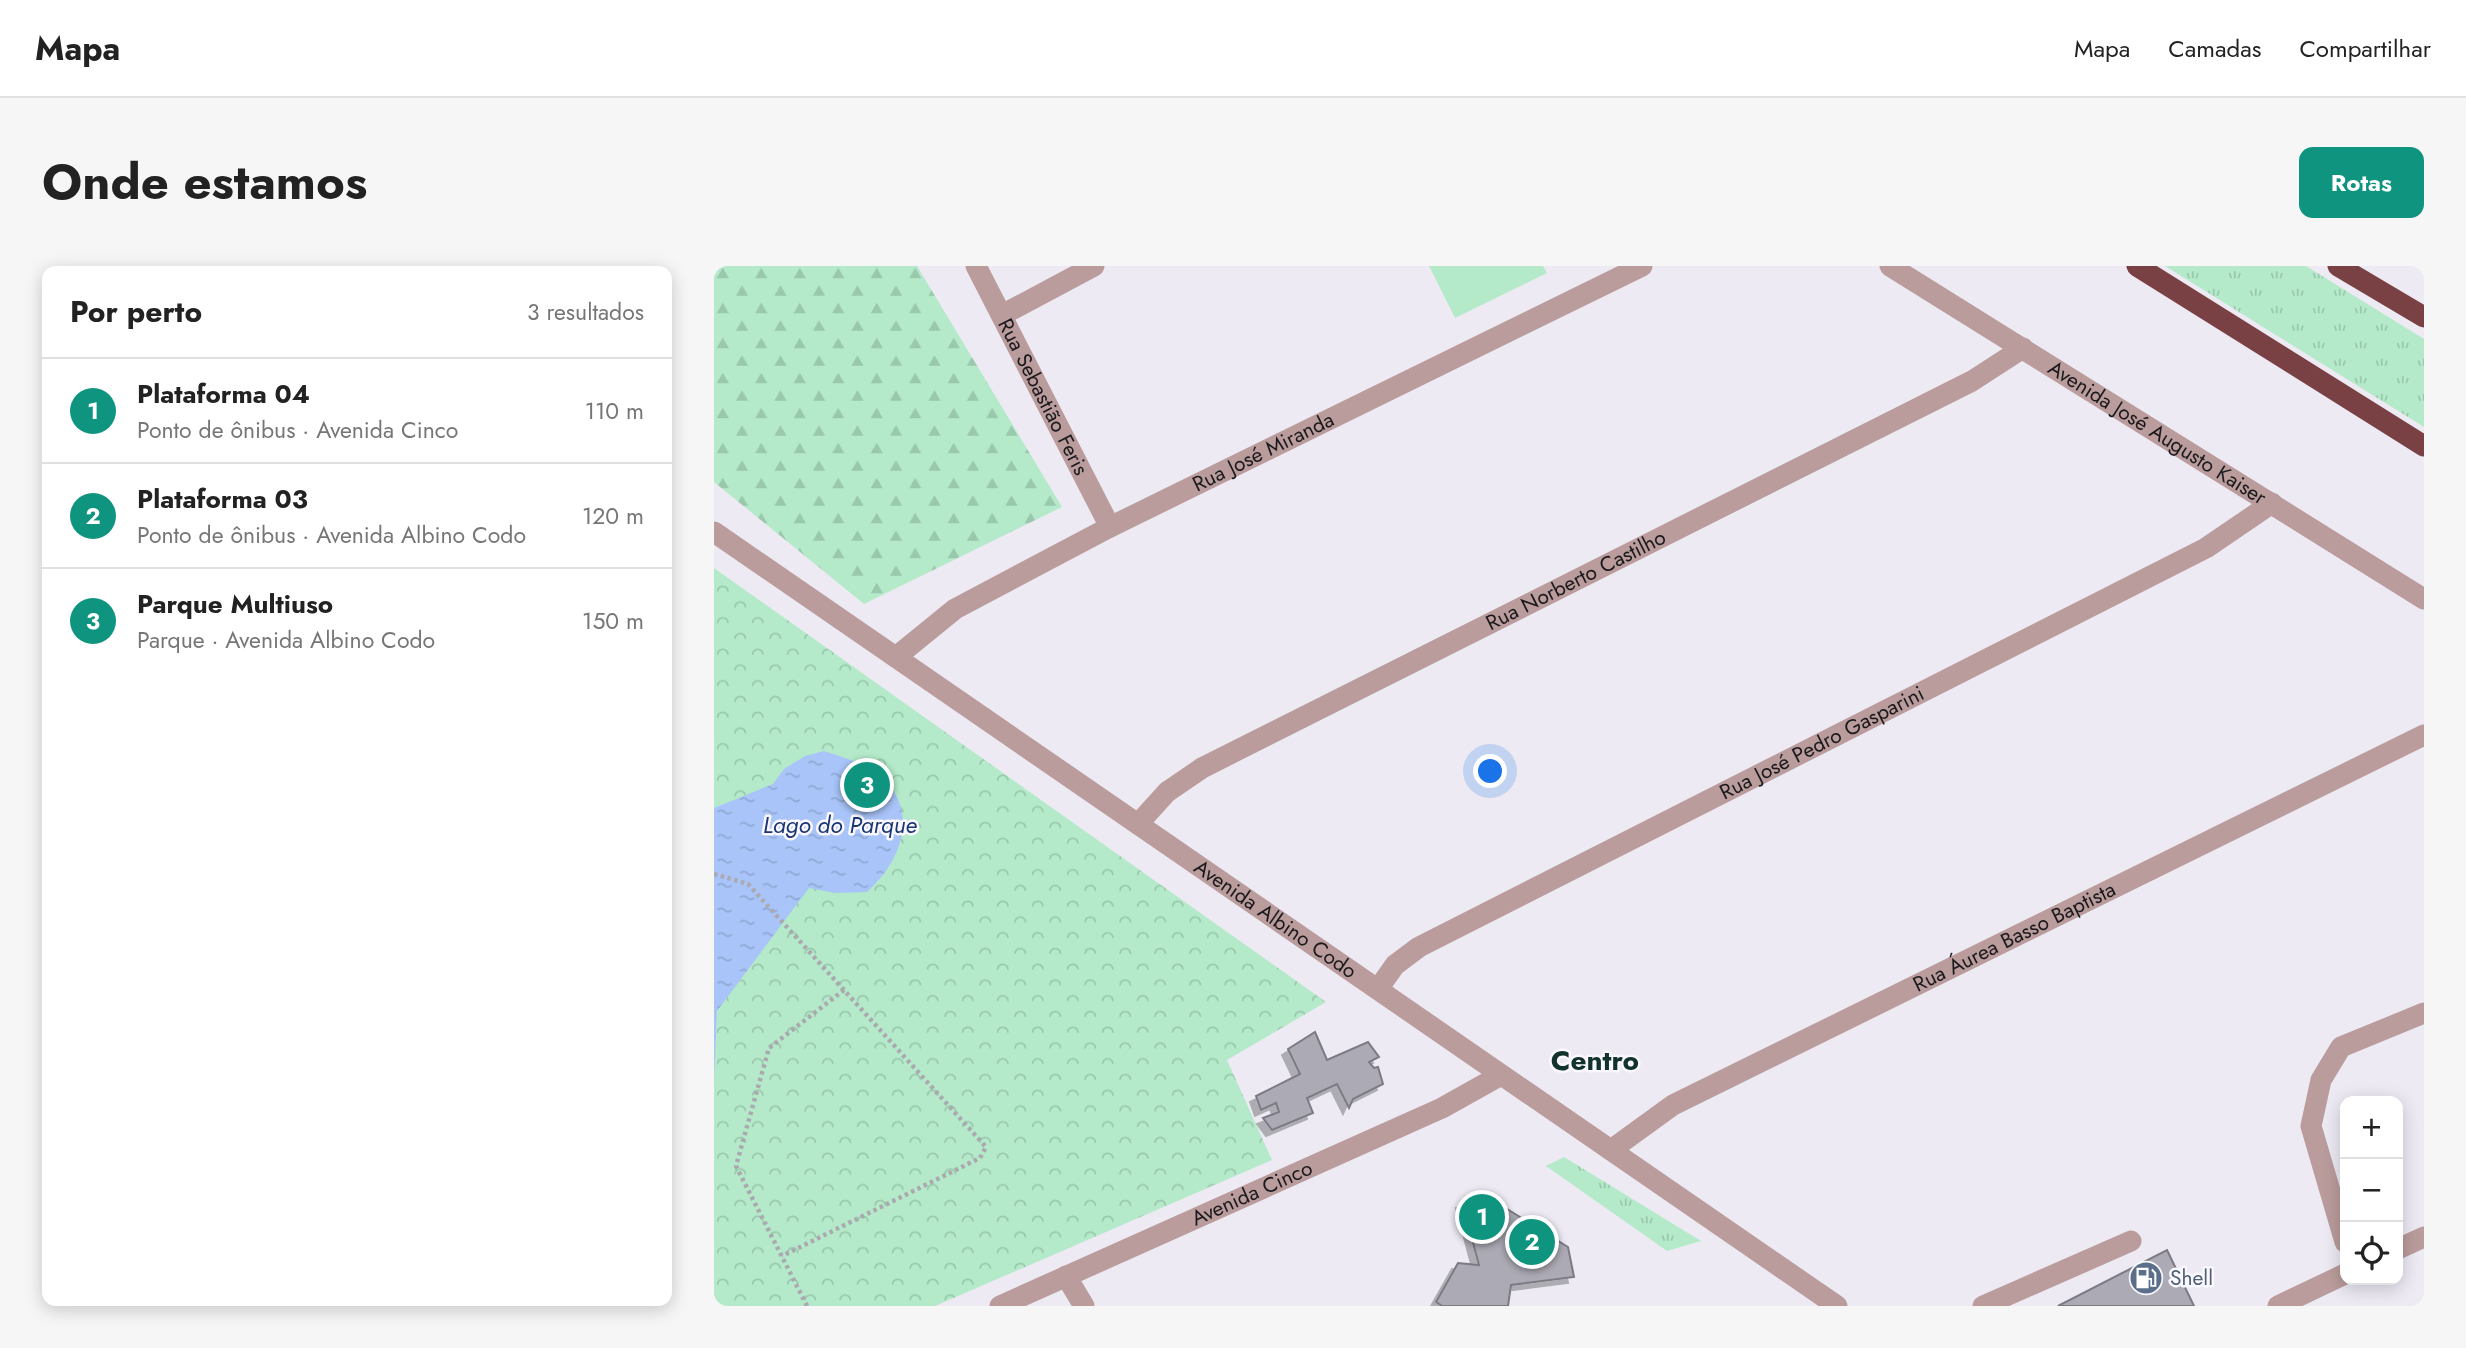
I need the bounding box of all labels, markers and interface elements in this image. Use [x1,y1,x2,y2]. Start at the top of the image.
text: Mapa [35,25,120,72]
text: Mapa [2074,31,2130,66]
text: Camadas [2168,31,2261,66]
text: Compartilhar [2299,31,2431,66]
text: Onde estamos [42,147,367,217]
button: Rotas [2299,147,2424,218]
text: Por perto [70,290,202,333]
text: 3 resultados [527,295,644,329]
street label: Rua Sebastião Feris [990,313,1096,480]
street label: Avenida José Augusto Kaiser [2042,353,2273,513]
text: Plataforma 04 [137,375,310,413]
text: 1 [87,394,99,428]
text: 110 m [585,394,644,428]
street label: Rua José Miranda [1187,404,1339,499]
text: Ponto de ônibus · Avenida Cinco [137,413,458,447]
text: Plataforma 03 [137,480,308,518]
text: 2 [85,499,101,533]
text: 120 m [582,499,644,533]
text: Ponto de ônibus · Avenida Albino Codo [137,518,526,552]
street label: Rua Norberto Castilho [1481,522,1671,638]
text: Parque Multiuso [137,585,333,623]
text: 3 [86,604,100,638]
text: 150 m [582,604,644,638]
text: Parque · Avenida Albino Codo [137,623,435,657]
street label: Rua José Pedro Gasparini [1714,678,1929,807]
your location [1473,754,1507,788]
pin: 3 [844,759,890,811]
water label: Lago do Parque [763,808,917,842]
street label: Avenida Albino Codo [1188,852,1363,986]
street label: Rua Áurea Basso Baptista [1908,874,2121,999]
district label: Centro [1551,1040,1639,1081]
map controls [2340,1096,2403,1285]
button: + [2340,1096,2403,1159]
street label: Avenida Cinco [1186,1153,1317,1233]
button: − [2340,1159,2403,1222]
pin: 1 [1459,1191,1505,1243]
pin: 2 [1509,1216,1555,1268]
button: locate [2340,1222,2403,1285]
fuel station icon: Shell [2127,1259,2165,1297]
place label: Shell [2170,1263,2213,1293]

